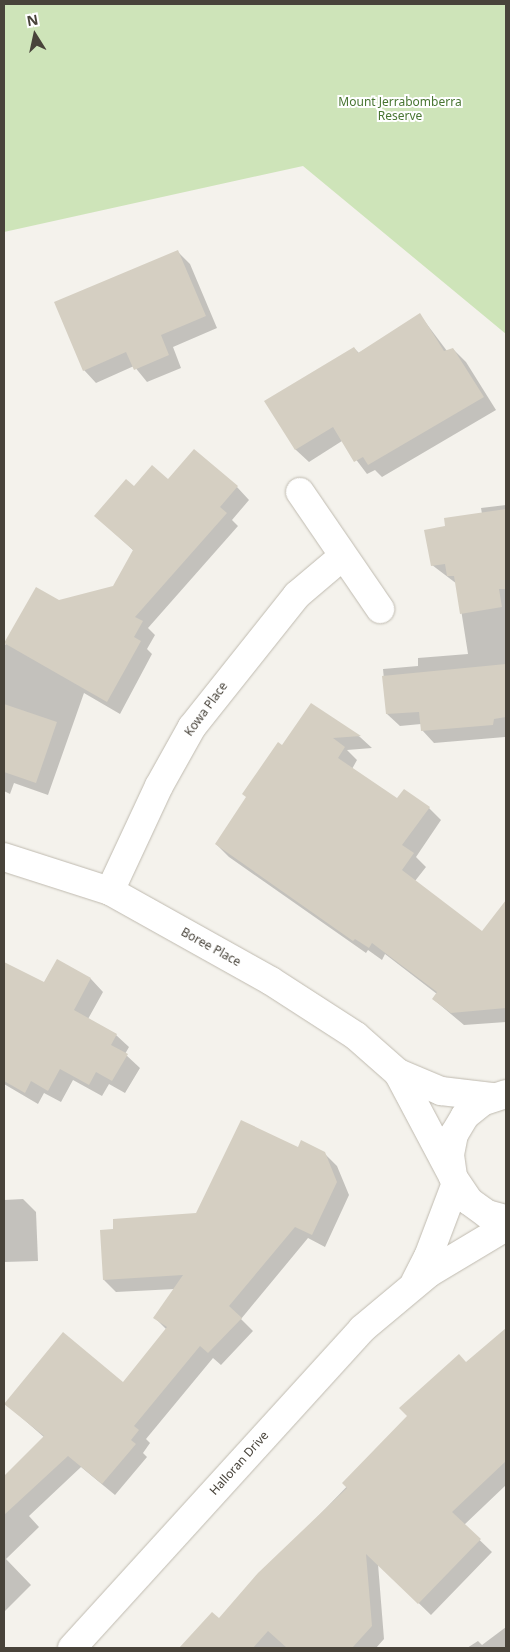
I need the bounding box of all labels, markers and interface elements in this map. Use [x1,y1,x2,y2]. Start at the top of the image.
text: N [25,9,40,30]
north arrow [10,10,60,60]
park label: Mount Jerrabomberra Reserve [338,95,462,123]
street label: Kowa Place [182,679,230,739]
street label: Boree Place [179,925,243,969]
street label: Halloran Drive [207,1428,271,1498]

